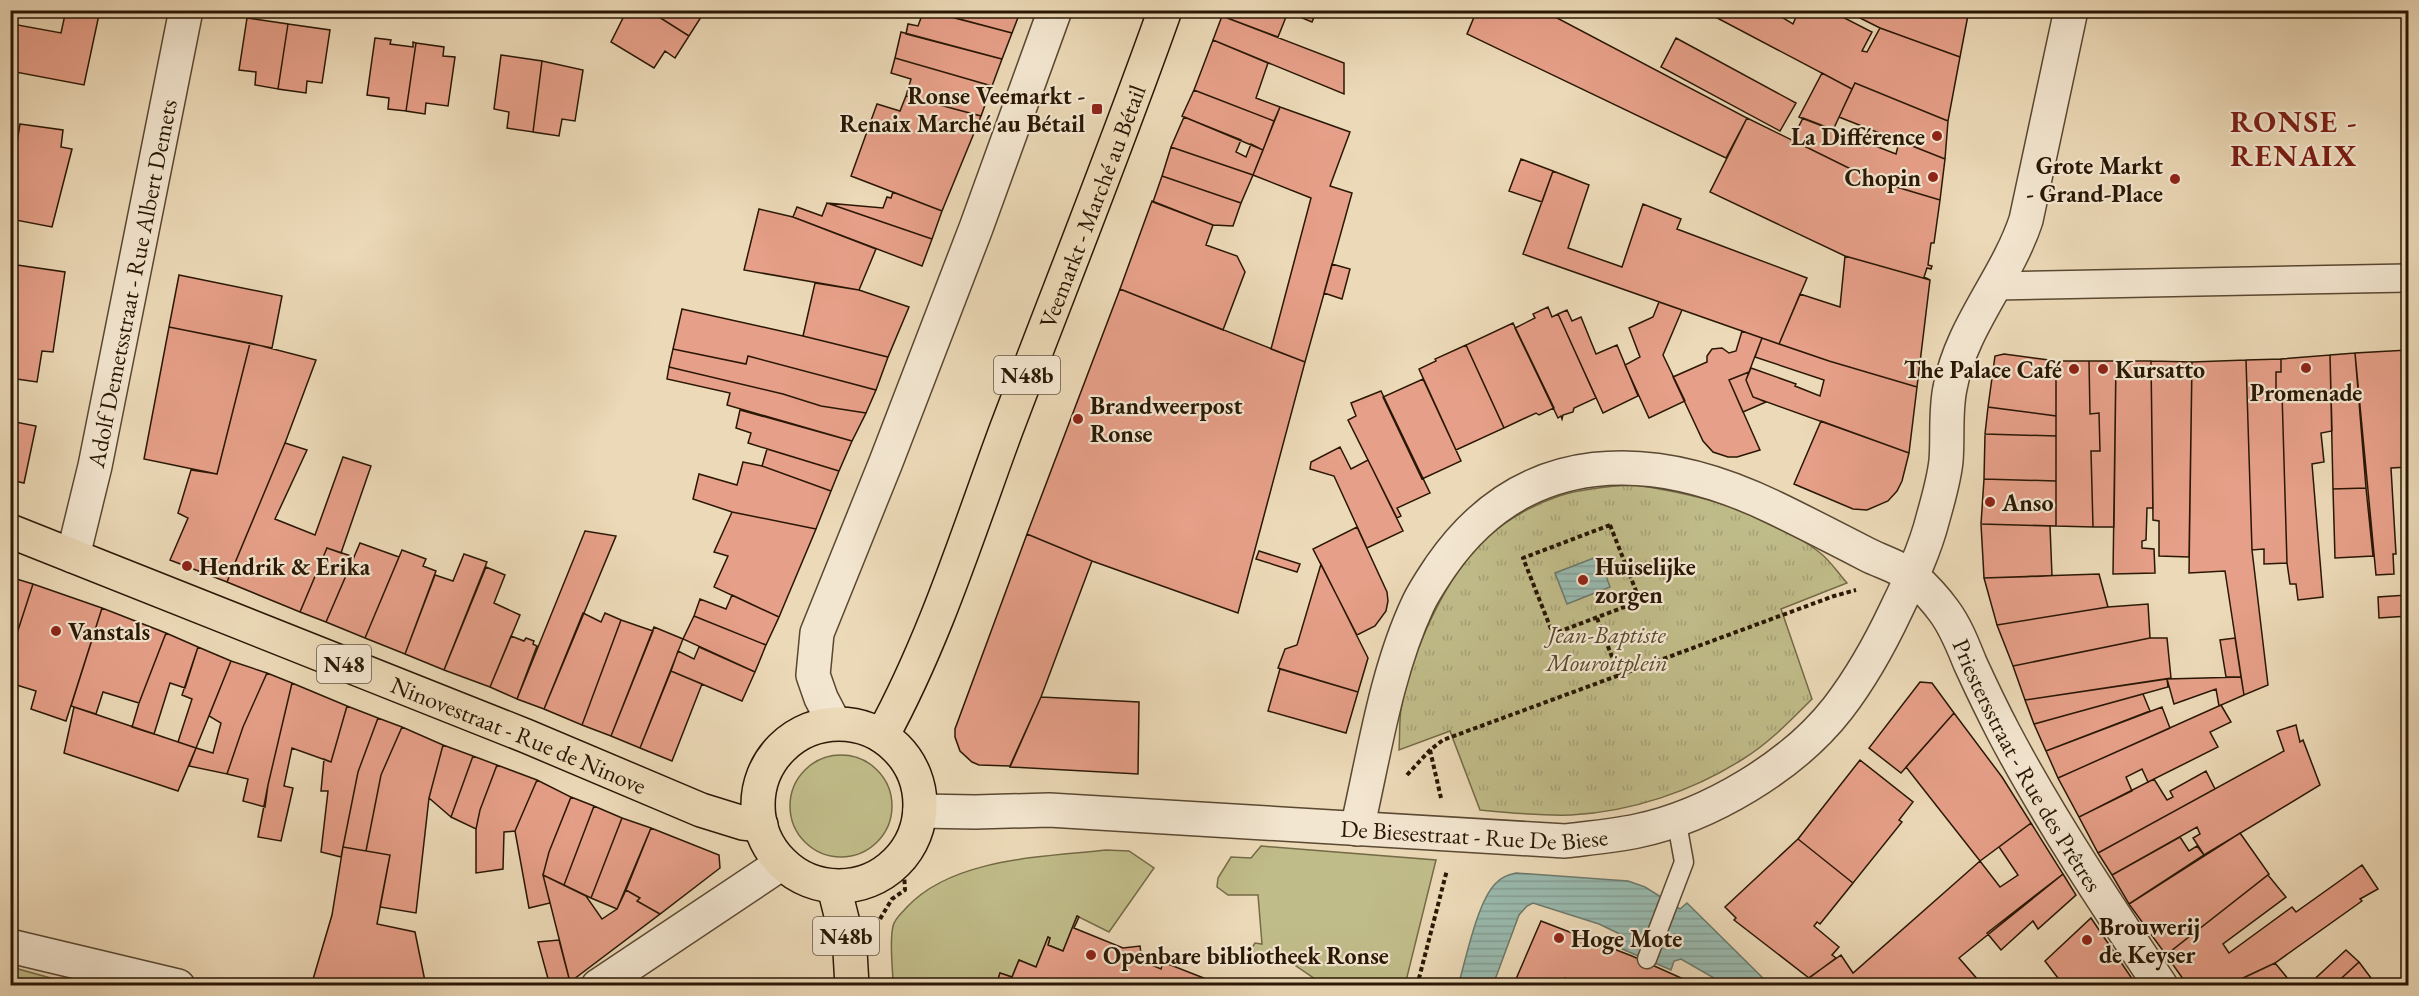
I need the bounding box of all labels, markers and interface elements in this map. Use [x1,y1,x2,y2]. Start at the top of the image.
place label: Ronse Veemarkt - Renaix Marché au Bétail [839,80,1085,139]
street label: Veemarkt - Marché au Bétail [1031,80,1152,332]
street label: Adolf Demetsstraat - Rue Albert Demets [79,96,183,471]
marker: Ronse Veemarkt - Renaix Marché au Bétail [1090,102,1104,116]
district label: RONSE - RENAIX [2230,102,2358,175]
place label: La Différence [1791,121,1925,152]
marker: La Différence [1930,129,1944,143]
place label: Grote Markt - Grand-Place [2026,150,2163,209]
place label: Chopin [1845,162,1921,193]
marker: Chopin [1926,170,1940,184]
marker: Grote Markt - Grand-Place [2168,172,2182,186]
place label: The Palace Café [1904,354,2062,385]
place label: Kursatto [2115,354,2205,385]
road number: N48b [994,356,1060,394]
marker: Promenade [2299,361,2313,375]
marker: The Palace Café [2067,362,2081,376]
marker: Kursatto [2096,362,2110,376]
place label: Promenade [2250,377,2362,408]
place label: Brandweerpost Ronse [1090,390,1242,449]
marker: Brandweerpost Ronse [1071,412,1085,426]
place label: Anso [2001,487,2054,518]
marker: Anso [1983,495,1997,509]
place label: Hendrik & Erika [199,551,371,582]
place label: Huiselijke zorgen [1595,551,1696,611]
marker: Hendrik & Erika [180,559,194,573]
marker: Huiselijke zorgen [1576,573,1590,587]
place label: Vanstals [68,616,150,647]
park label: Jean-Baptiste Mouroitplein [1543,619,1668,678]
marker: Vanstals [49,624,63,638]
street label: Priestersstraat - Rue des Prêtres [1946,634,2110,897]
road number: N48 [317,645,371,683]
street label: Ninovestraat - Rue de Ninove [387,668,651,801]
street label: De Biesestraat - Rue De Biese [1340,812,1610,857]
place label: Brouwerij de Keyser [2099,911,2200,971]
road number: N48b [813,917,879,955]
place label: Hoge Mote [1571,923,1682,955]
marker: Hoge Mote [1552,931,1566,945]
marker: Brouwerij de Keyser [2080,933,2094,947]
place label: Openbare bibliotheek Ronse [1103,940,1389,971]
marker: Openbare bibliotheek Ronse [1084,948,1098,962]

